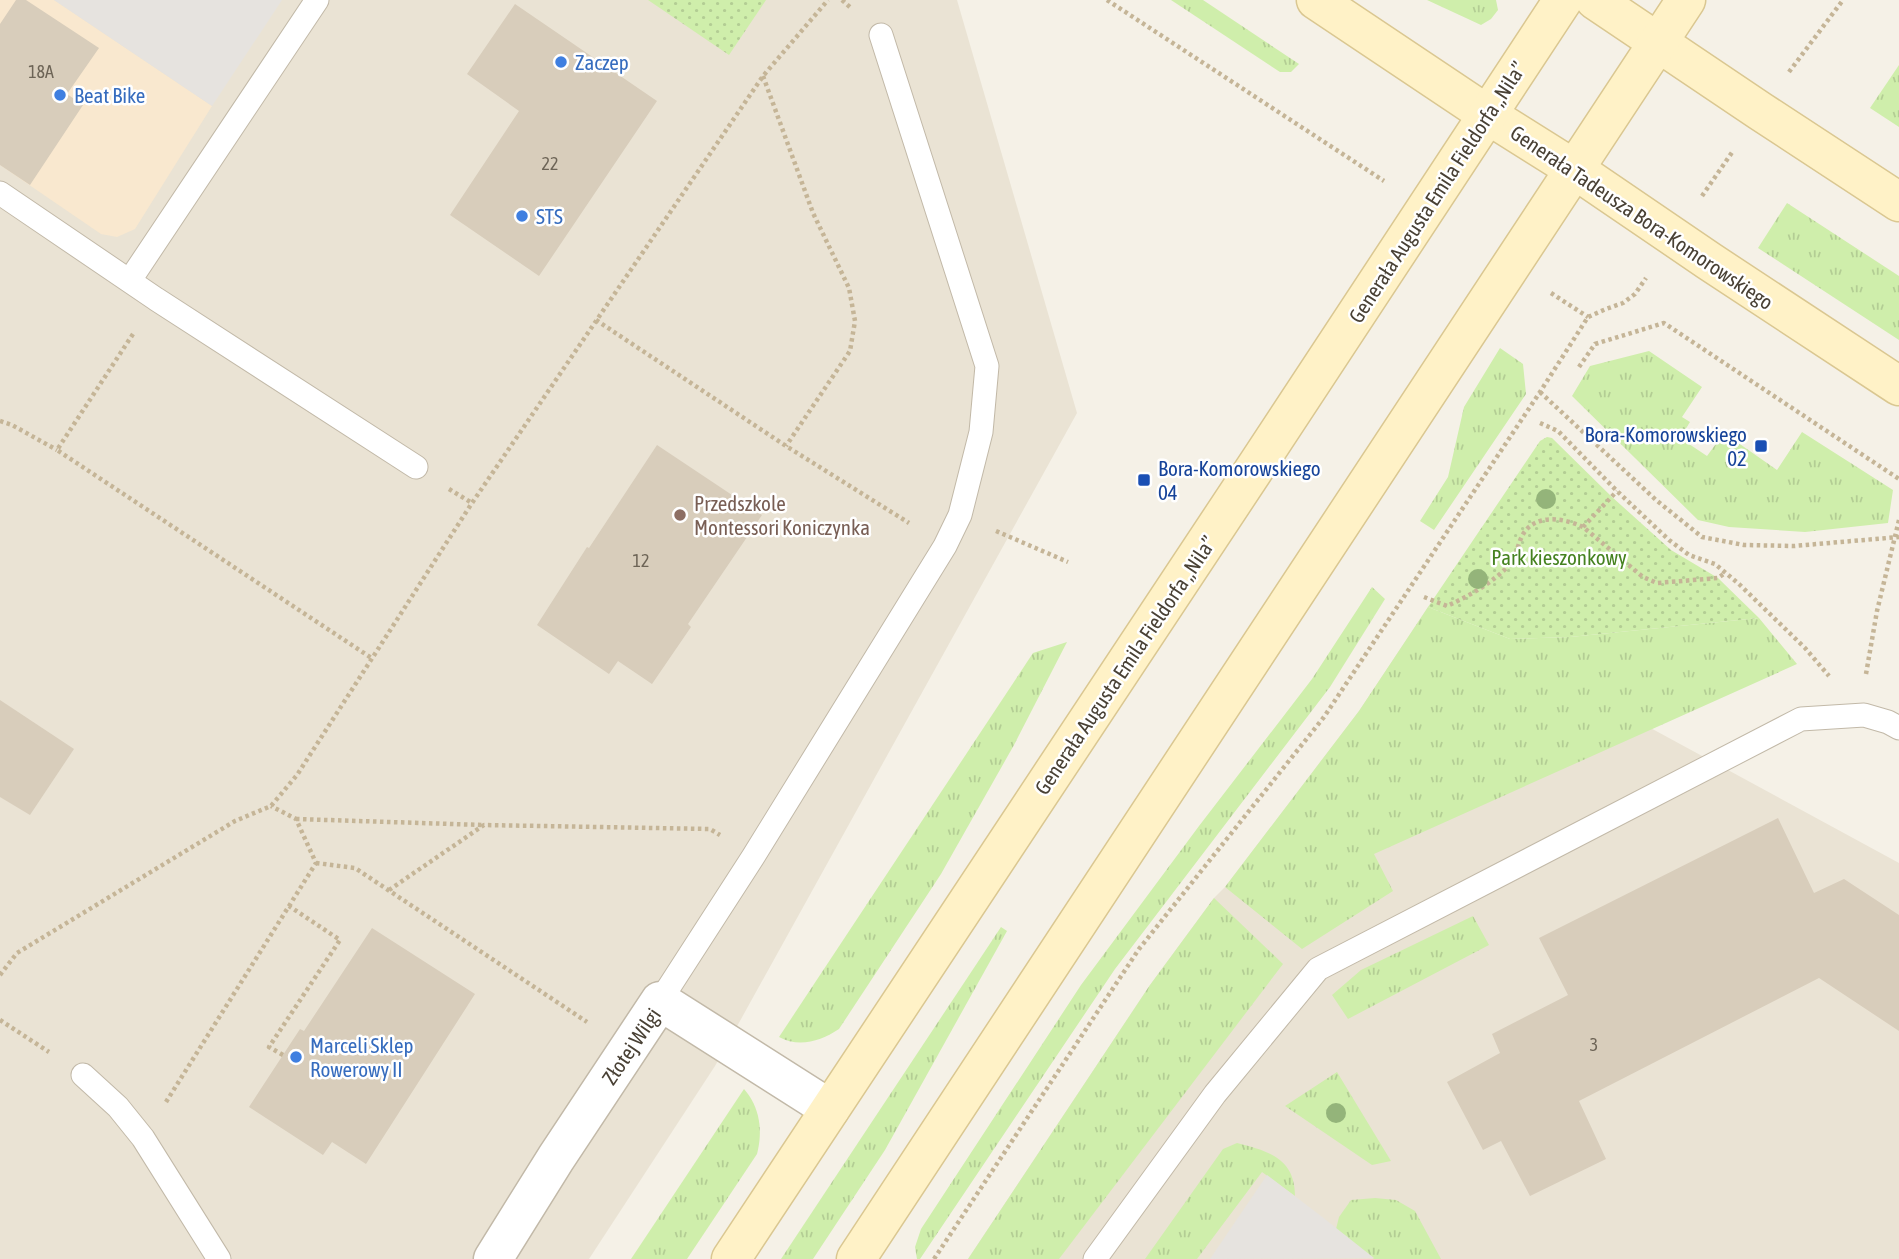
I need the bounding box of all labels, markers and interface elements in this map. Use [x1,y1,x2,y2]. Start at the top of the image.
place label: Zaczep [575,50,629,74]
marker: Zaczep [553,54,569,70]
street label: Generała Augusta Emila Fieldorfa „Nila” [1343,57,1531,327]
house number: 18A [28,61,54,82]
place label: Beat Bike [74,83,145,107]
marker: Beat Bike [52,87,68,103]
street label: Generała Tadeusza Bora-Komorowskiego [1506,120,1778,314]
house number: 22 [542,153,558,174]
place label: STS [536,204,563,228]
marker: STS [514,208,530,224]
place label: Bora-Komorowskiego 02 [1584,422,1747,470]
marker: Bora-Komorowskiego 02 [1753,438,1769,454]
place label: Bora-Komorowskiego 04 [1158,456,1321,504]
marker: Bora-Komorowskiego 04 [1136,472,1152,488]
place label: Przedszkole Montessori Koniczynka [694,491,870,539]
marker: Przedszkole Montessori Koniczynka [672,507,688,523]
street label: Generała Augusta Emila Fieldorfa „Nila” [1029,531,1221,799]
park label: Park kieszonkowy [1491,545,1627,569]
house number: 12 [633,550,649,571]
street label: Złotej Wilgi [597,1003,665,1089]
place label: Marceli Sklep Rowerowy II [310,1033,414,1081]
house number: 3 [1590,1034,1598,1055]
marker: Marceli Sklep Rowerowy II [288,1049,304,1065]

